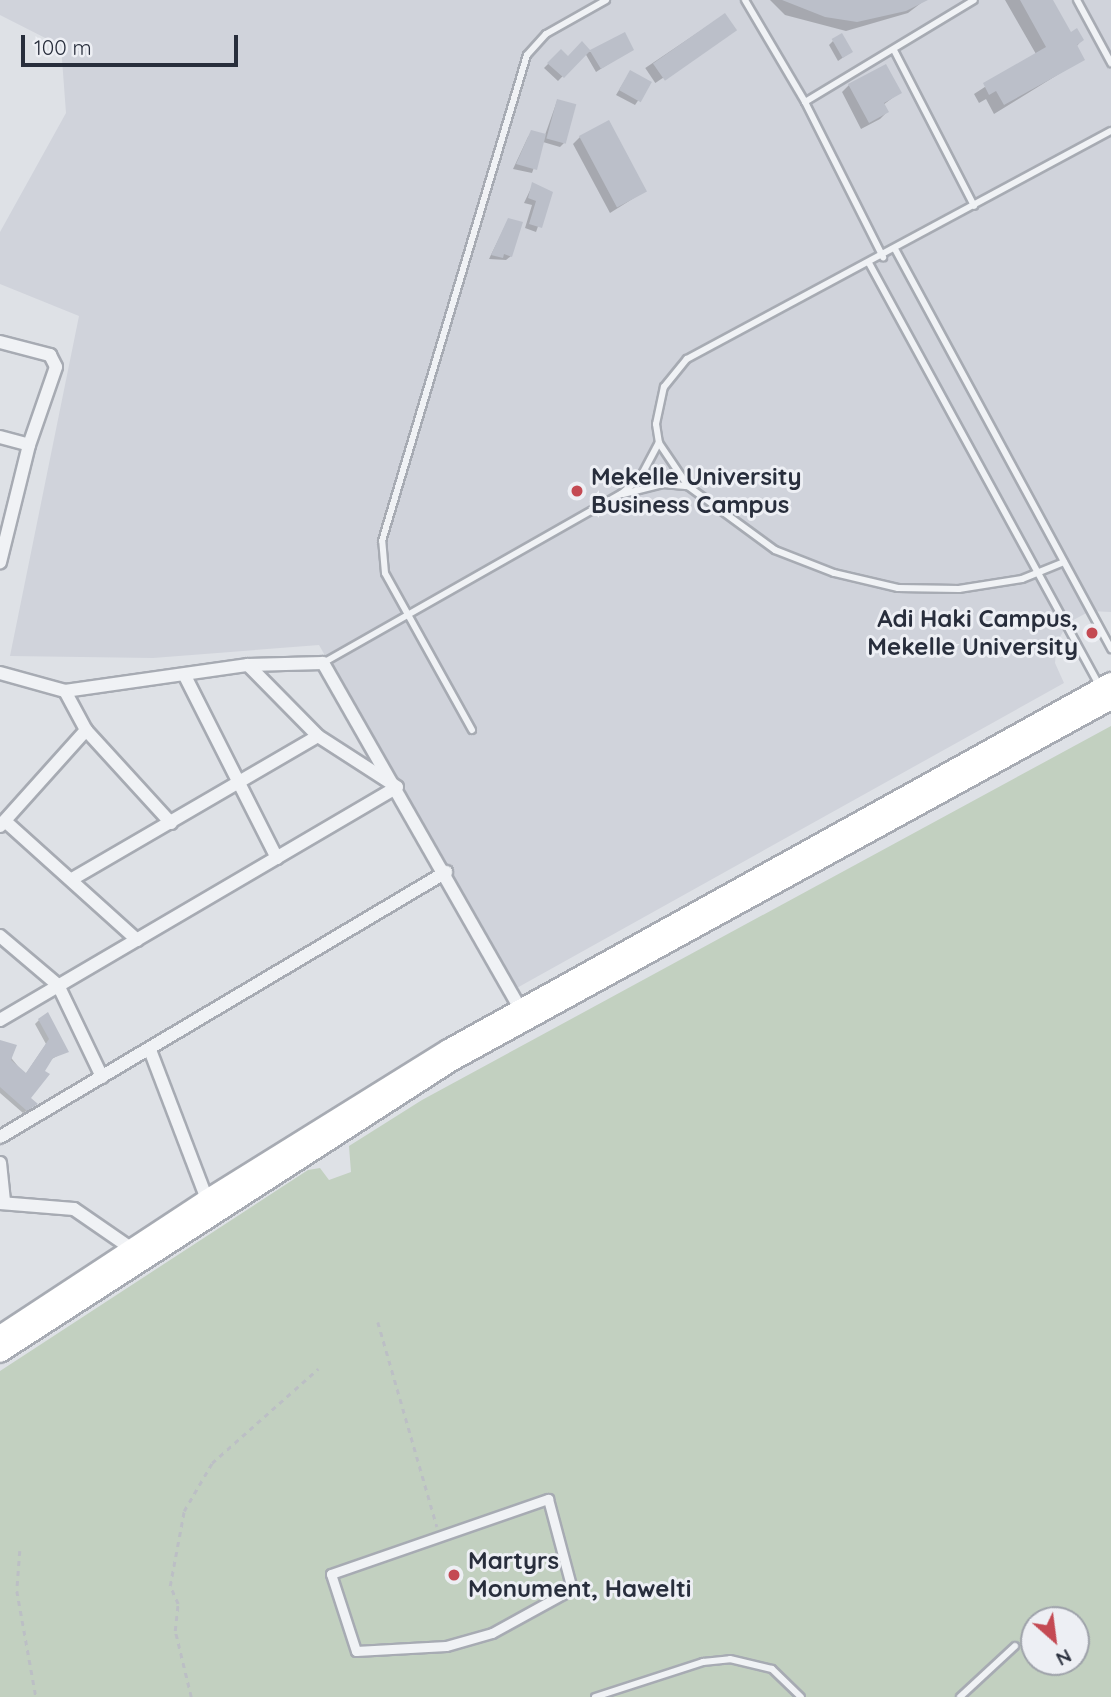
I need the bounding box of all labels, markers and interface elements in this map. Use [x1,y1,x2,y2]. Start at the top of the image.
scale bar [24,21,242,65]
text: 100 m [34,34,92,60]
place label: Mekelle University Business Campus [591,463,802,519]
marker: Mekelle University Business Campus [569,483,585,499]
place label: Adi Haki Campus, Mekelle University [867,605,1078,661]
marker: Adi Haki Campus, Mekelle University [1084,625,1100,641]
place label: Martyrs Monument, Hawelti [468,1547,691,1603]
marker: Martyrs Monument, Hawelti [446,1567,462,1583]
north arrow [1020,1606,1090,1676]
text: N [1052,1644,1076,1672]

